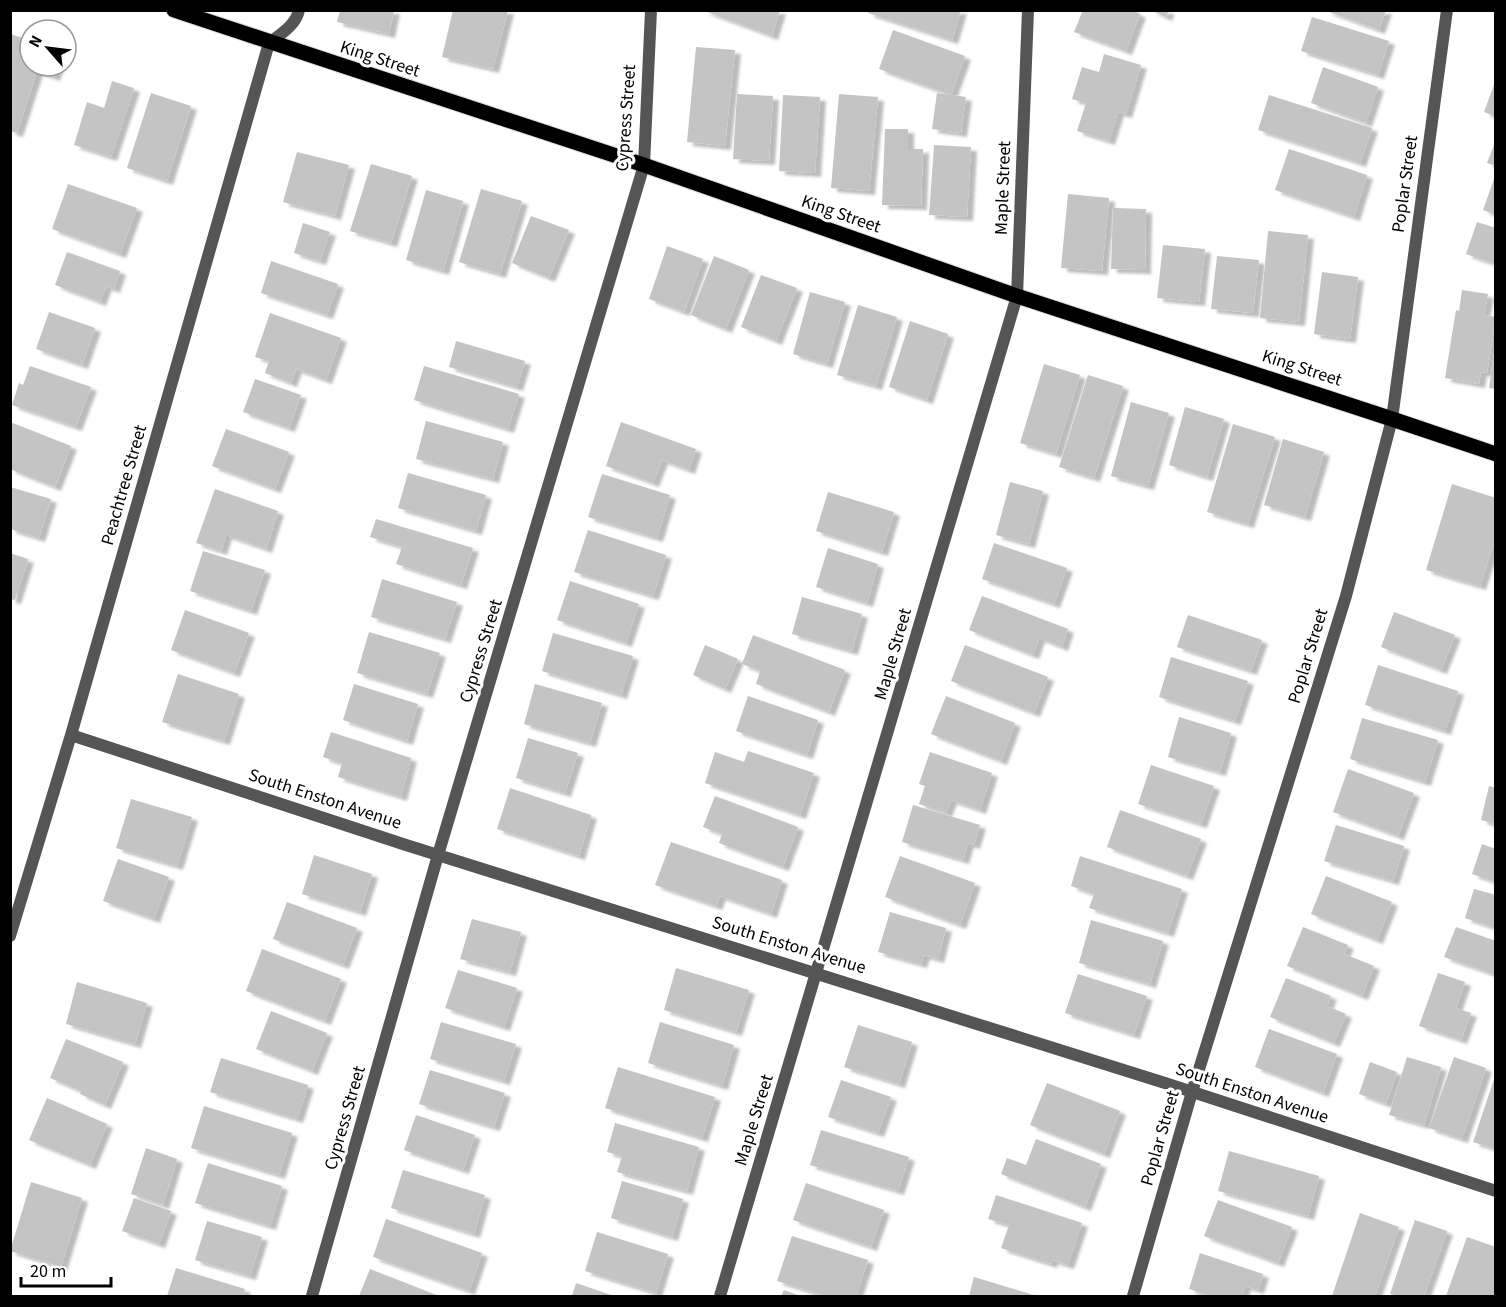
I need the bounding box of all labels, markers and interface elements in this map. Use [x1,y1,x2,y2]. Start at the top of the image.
north arrow [18,18,78,78]
text: N [23,32,48,51]
street label: King Street [337,34,423,84]
street label: Cypress Street [610,64,642,172]
street label: Poplar Street [1386,134,1424,234]
street label: Maple Street [989,140,1017,236]
street label: King Street [798,189,884,239]
street label: King Street [1259,343,1345,393]
street label: Peachtree Street [95,422,153,548]
street label: Cypress Street [453,596,509,706]
street label: Maple Street [868,605,918,703]
street label: Poplar Street [1282,605,1334,707]
street label: South Enston Avenue [245,762,405,836]
street label: South Enston Avenue [709,910,869,980]
street label: South Enston Avenue [1172,1056,1332,1130]
street label: Cypress Street [318,1063,372,1173]
street label: Maple Street [728,1071,780,1169]
street label: Poplar Street [1134,1087,1186,1189]
scale bar [21,1250,111,1288]
text: 20 m [30,1259,66,1284]

